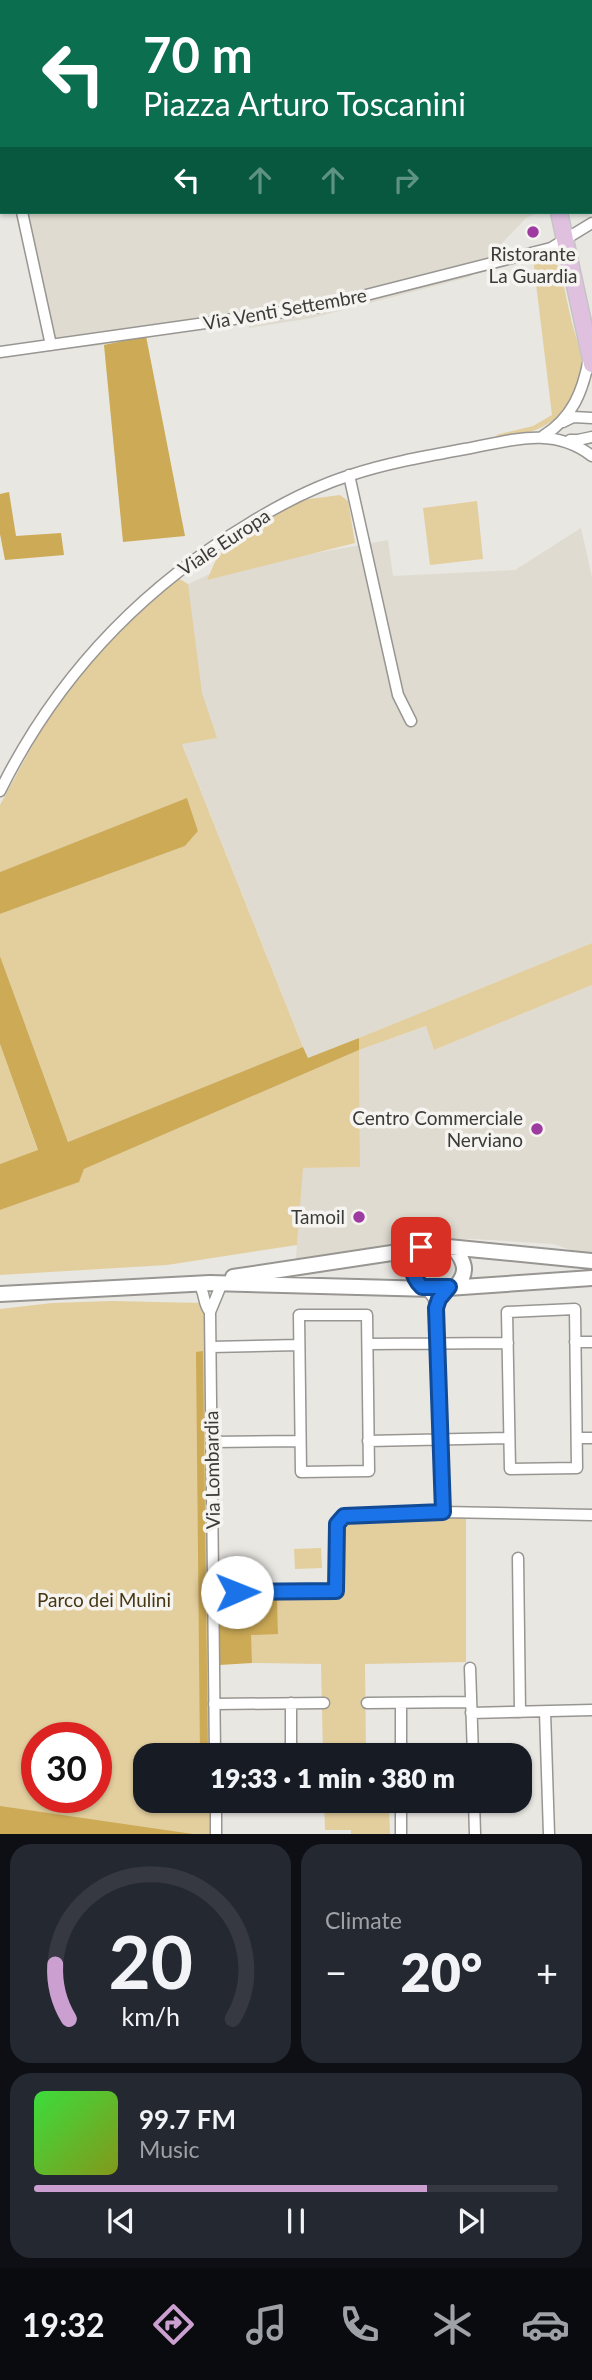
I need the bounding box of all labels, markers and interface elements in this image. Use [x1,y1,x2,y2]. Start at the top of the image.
text: 70 m [143,25,253,83]
icon: left [28,28,119,119]
text: Piazza Arturo Toscanini [143,84,466,123]
icon: left [168,161,206,199]
icon: ahead [241,161,279,199]
icon: ahead [314,161,352,199]
icon: right [387,161,425,199]
marker: Ristorante La Guardia [525,224,541,240]
place label: Ristorante La Guardia [488,242,578,287]
street label: Via Venti Settembre [201,283,368,334]
street label: Viale Europa [174,503,274,580]
place label: Centro Commerciale Nerviano [352,1106,523,1151]
marker: Centro Commerciale Nerviano [529,1121,545,1137]
place label: Tamoil [291,1205,345,1228]
marker: Tamoil [351,1209,367,1225]
pin [391,1217,451,1277]
icon: arrive [402,1228,440,1266]
street label: Via Lombardia [199,1411,224,1529]
position arrow [200,1555,274,1629]
park label: Parco dei Mulini [37,1588,171,1611]
speed limit sign: 30 [21,1722,112,1813]
text: 19:33 · 1 min · 380 m [210,1762,455,1794]
text: Climate [325,1906,402,1934]
text: 20 [108,1918,193,2006]
text: 20° [401,1941,482,2003]
text: − [325,1949,347,1995]
text: + [536,1949,558,1995]
text: km/h [121,2001,180,2031]
text: 99.7 FM [139,2103,236,2135]
text: Music [139,2135,199,2163]
icon: previous [102,2202,140,2240]
icon: pause [277,2202,315,2240]
icon: next [452,2202,490,2240]
icon: directions [149,2300,198,2349]
icon: music [242,2300,291,2349]
icon: phone [335,2300,384,2349]
icon: climate [428,2300,477,2349]
icon: car [521,2300,570,2349]
text: 19:32 [22,2305,105,2344]

